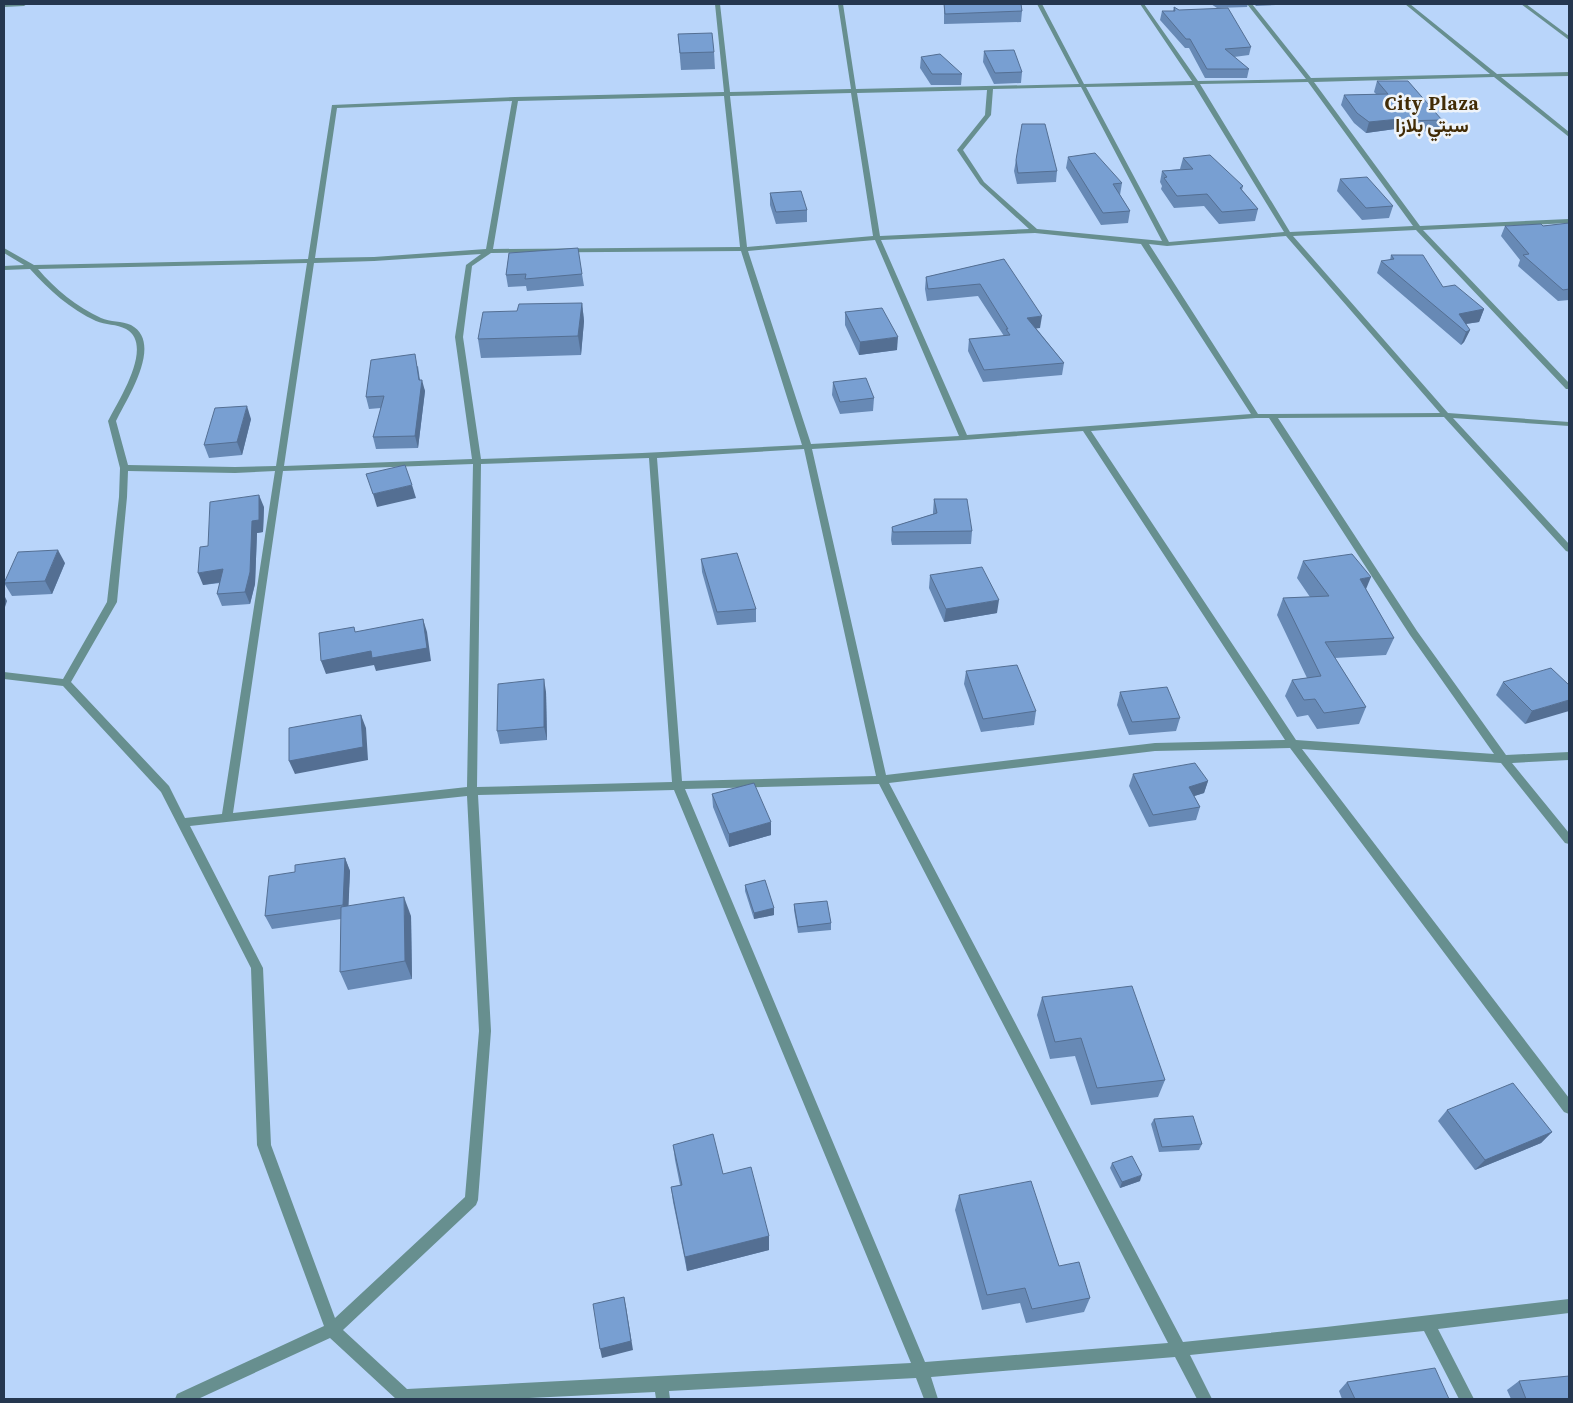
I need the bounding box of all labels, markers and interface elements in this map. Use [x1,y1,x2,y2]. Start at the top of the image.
district label: City Plaza سيتي بلازا [1384,90,1480,142]

